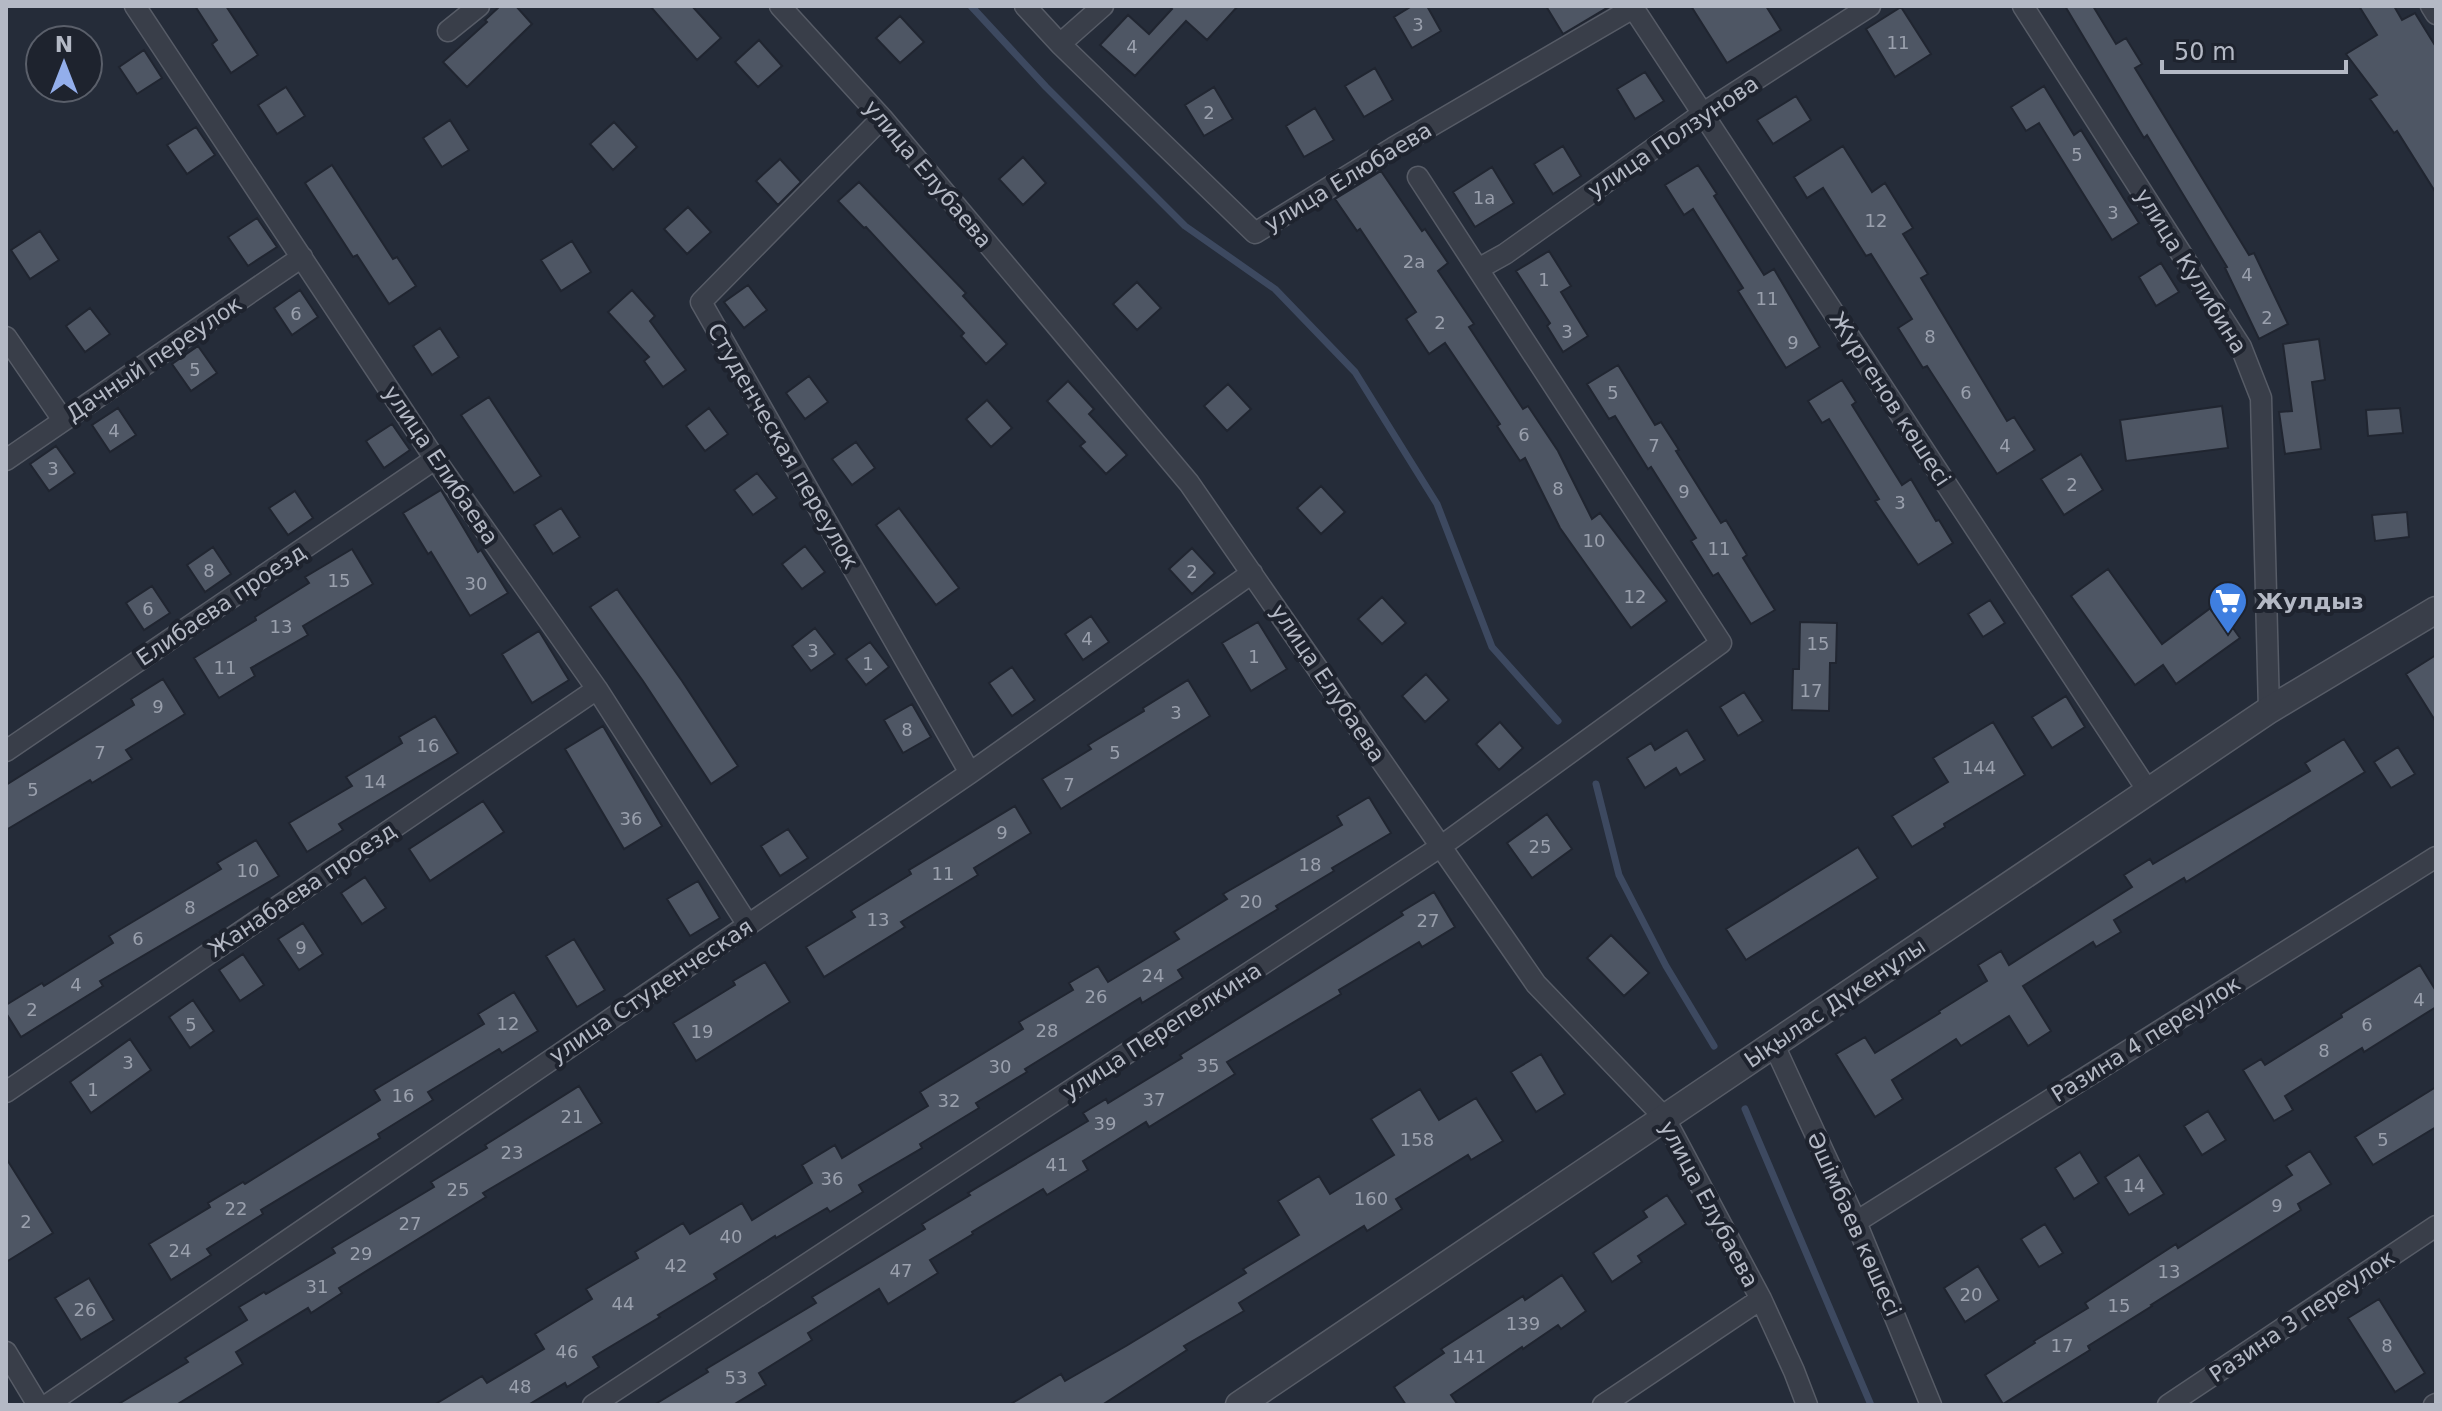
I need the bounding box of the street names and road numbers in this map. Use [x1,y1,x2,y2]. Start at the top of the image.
street label: улица Ползунова [1583,71,1763,203]
street label: улица Елубаева [859,95,997,253]
street label: улица Елюбаева [1260,117,1436,237]
street label: улица Кулибина [2130,184,2252,358]
street label: Дачный переулок [62,291,246,427]
street label: Жүргенов көшесі [1824,307,1956,491]
street label: Студенческая переулок [702,319,864,573]
street label: улица Елибаева [379,381,503,549]
street label: Елибаева проезд [132,539,310,671]
street label: улица Елубаева [1266,599,1390,767]
street label: Жанабаева проезд [203,818,401,962]
street label: улица Студенческая [545,914,757,1068]
street label: Ықылас Дүкенұлы [1740,933,1930,1073]
street label: улица Перепелкина [1058,957,1266,1105]
street label: Разина 4 переулок [2047,971,2245,1107]
street label: улица Елубаева [1655,1117,1763,1291]
street label: Әшімбаев көшесі [1802,1128,1906,1320]
street label: Разина 3 переулок [2205,1245,2399,1387]

